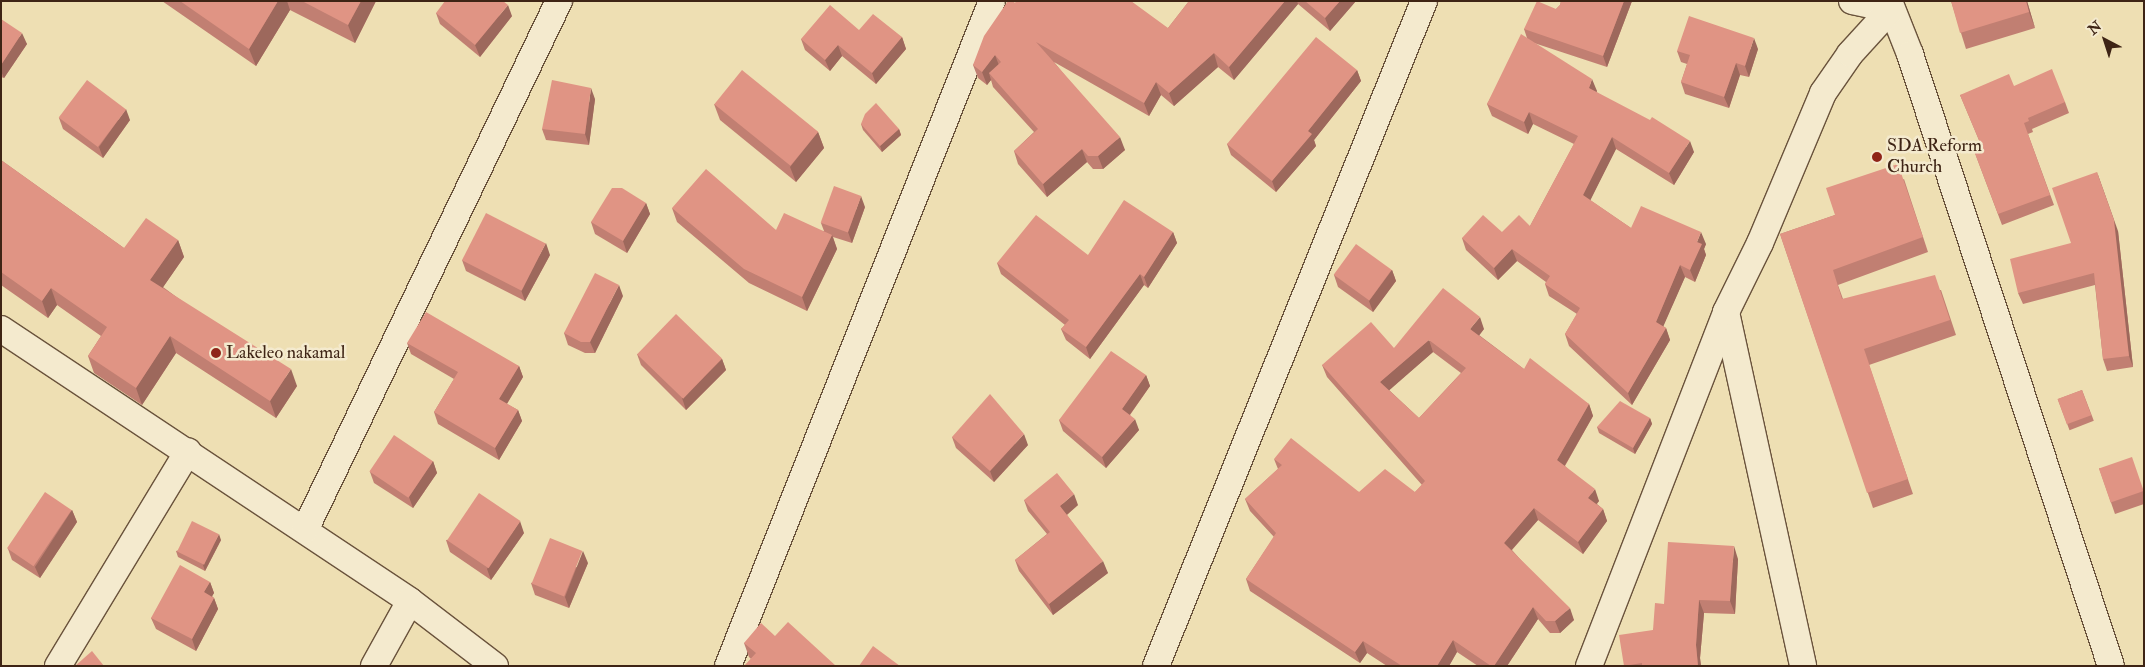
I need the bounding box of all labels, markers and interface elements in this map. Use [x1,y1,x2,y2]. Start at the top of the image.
north arrow [2080,15,2130,65]
text: N [2085,18,2105,39]
place label: SDA Reform Church [1887,136,1982,178]
marker: SDA Reform Church [1871,151,1883,163]
place label: Lakeleo nakamal [226,342,345,364]
marker: Lakeleo nakamal [210,347,222,359]

